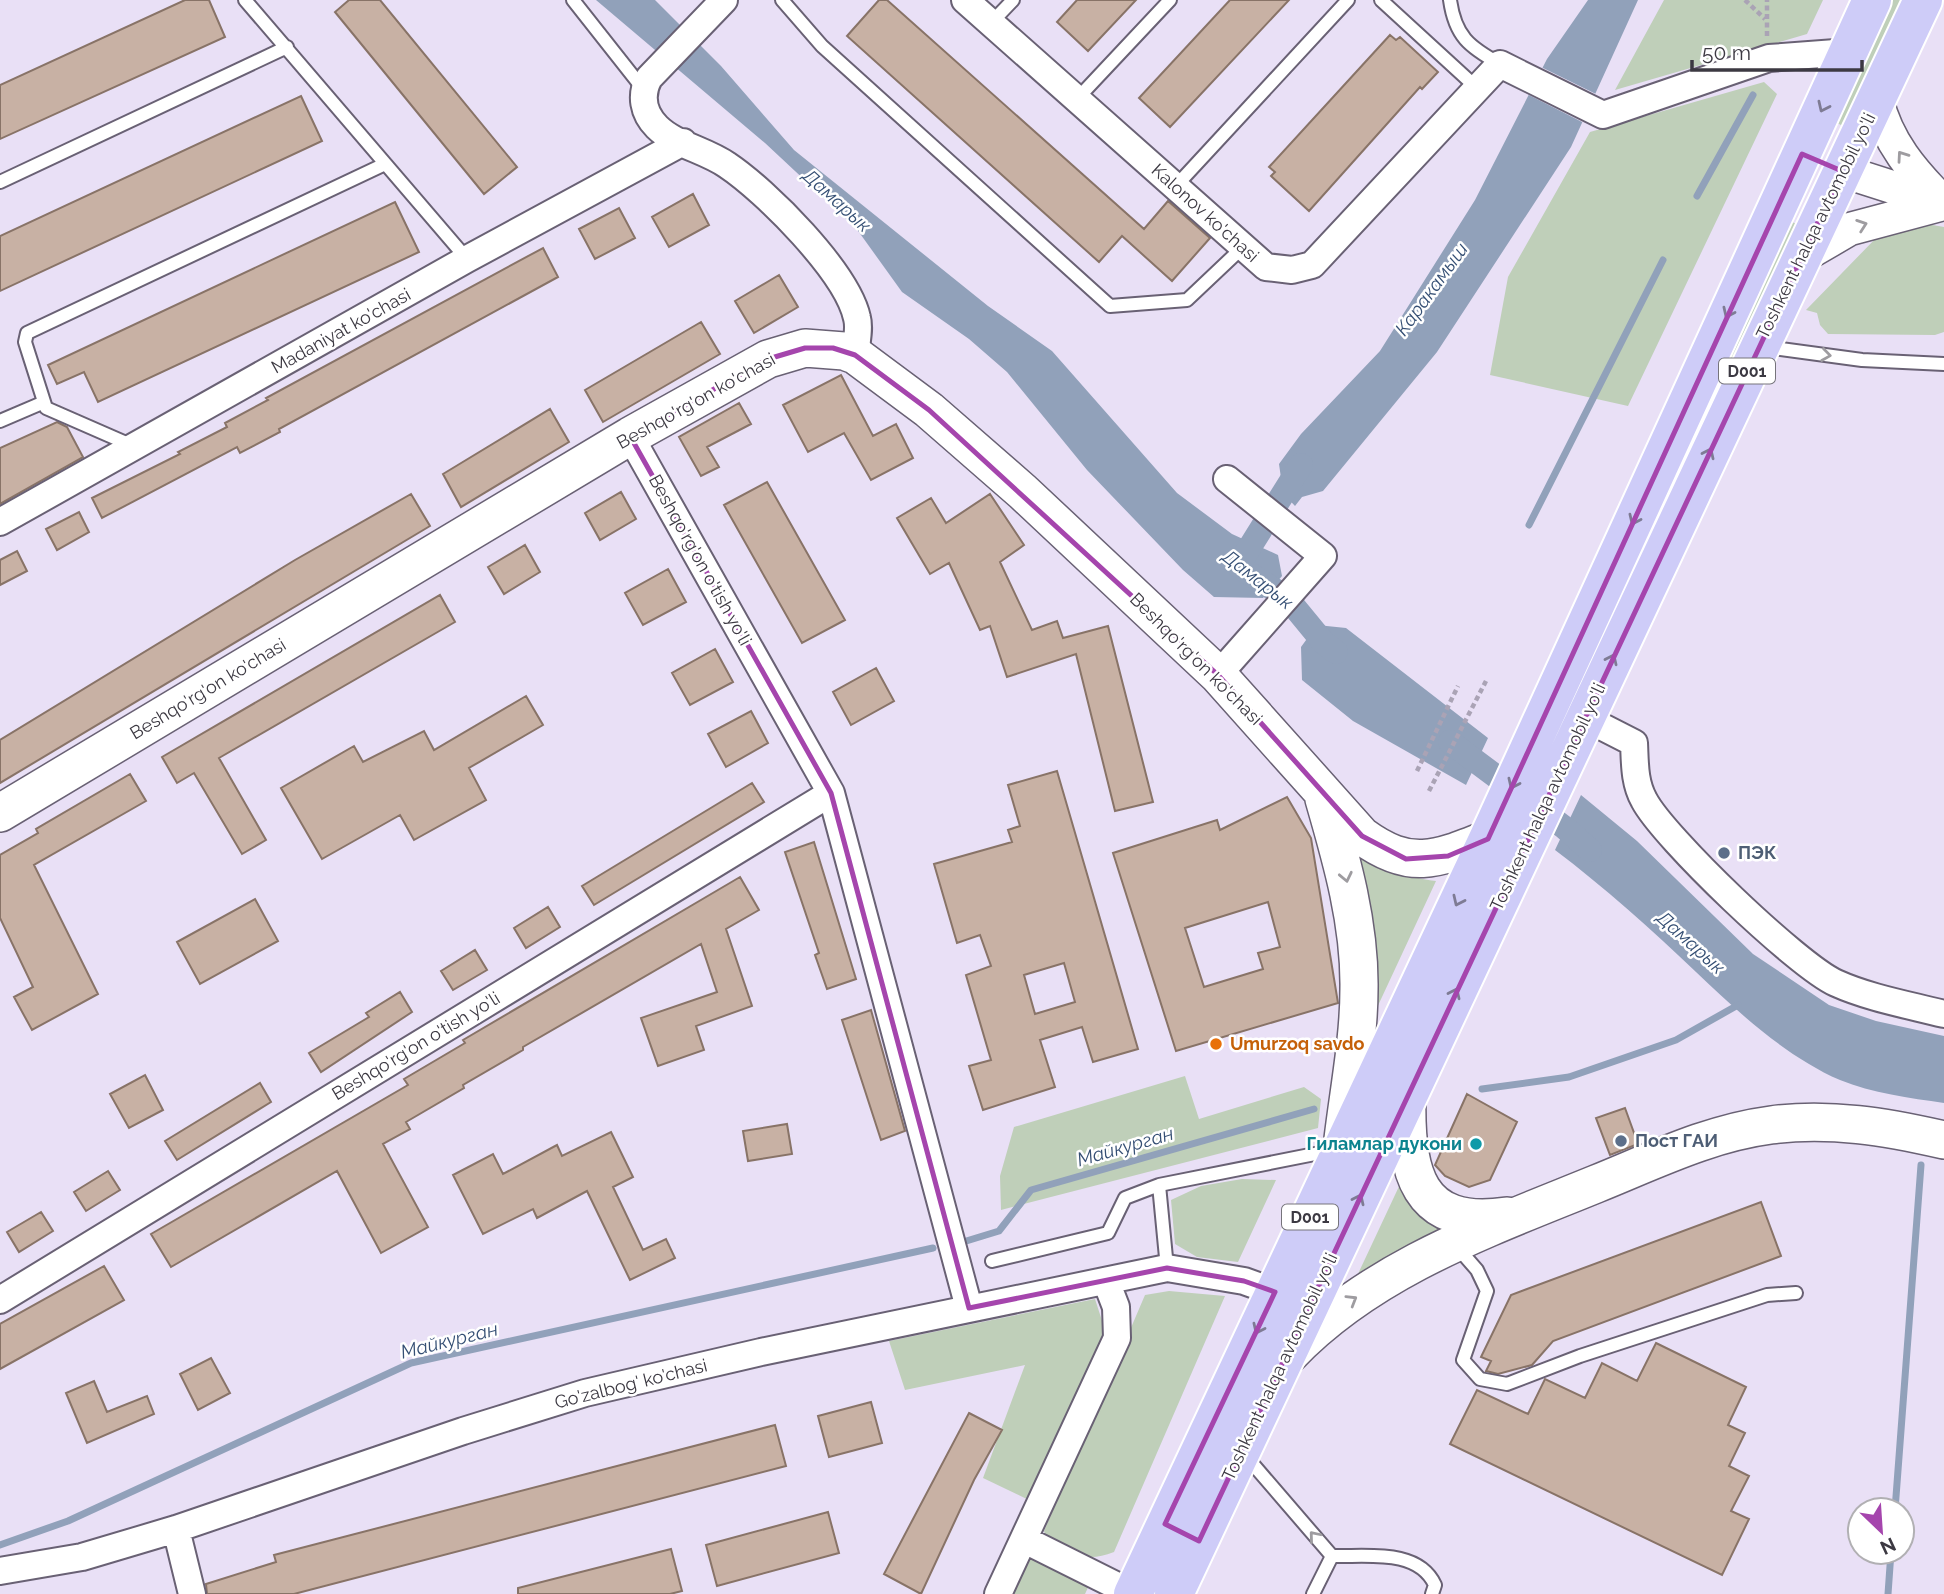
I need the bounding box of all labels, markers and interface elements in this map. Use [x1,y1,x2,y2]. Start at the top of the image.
scale bar [1692,28,1862,72]
text: 50 m [1702,40,1751,65]
one-way arrow [1817,99,1831,112]
street label: Toshkent halqa avtomobil yo'li [1752,109,1880,342]
one-way arrow [1898,151,1910,164]
street label: Kalonov ko'chasi [1147,159,1263,266]
water label: Дамарык [798,163,876,237]
one-way arrow [1855,219,1867,233]
water label: Каракамыш [1390,238,1472,339]
street label: Madaniyat ko'chasi [267,284,414,378]
one-way arrow [1723,306,1737,319]
street label: Beshqo'rg'on ko'chasi [613,348,779,453]
one-way arrow [1820,348,1832,363]
road number: D001 [1719,358,1775,384]
one-way arrow [1700,448,1714,460]
street label: Beshqo'rg'on o'tish yo'li [645,471,756,649]
one-way arrow [1628,513,1642,525]
water label: Дамарык [1217,544,1298,614]
street label: Beshqo'rg'on ko'chasi [1126,588,1267,729]
street label: Beshqo'rg'on ko'chasi [126,634,289,743]
one-way arrow [1604,654,1618,666]
street label: Toshkent halqa avtomobil yo'li [1485,680,1610,914]
one-way arrow [1507,777,1521,789]
place label: ПЭК [1738,842,1777,863]
marker: ПЭК [1716,845,1732,861]
one-way arrow [1337,871,1352,883]
one-way arrow [1453,894,1467,906]
water label: Дамарык [1652,905,1730,979]
street label: Beshqo'rg'on o'tish yo'li [328,987,504,1104]
one-way arrow [1447,988,1461,1000]
place label: Umurzoq savdo [1230,1033,1365,1054]
marker: Umurzoq savdo [1208,1036,1224,1052]
water label: Майкурган [1074,1122,1176,1170]
place label: Пост ГАИ [1635,1130,1718,1151]
place label: Гиламлар дукони [1306,1133,1462,1154]
marker: Пост ГАИ [1613,1133,1629,1149]
marker: Гиламлар дукони [1468,1136,1484,1152]
one-way arrow [1351,1194,1365,1206]
road number: D001 [1282,1204,1338,1230]
street label: Toshkent halqa avtomobil yo'li [1217,1250,1342,1484]
one-way arrow [1345,1295,1358,1308]
water label: Майкурган [398,1317,500,1363]
one-way arrow [1252,1322,1266,1334]
street label: Go'zalbog' ko'chasi [552,1354,709,1413]
north arrow [1846,1496,1916,1566]
one-way arrow [1310,1532,1322,1545]
text: N [1877,1533,1899,1559]

